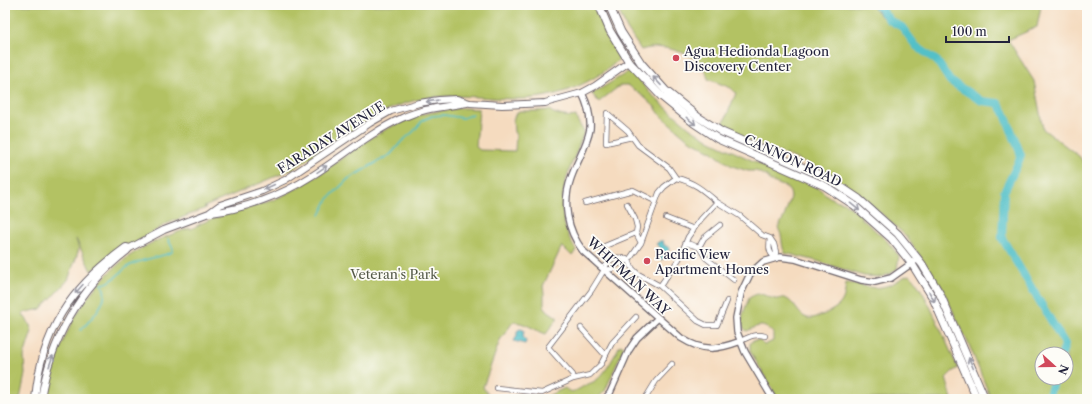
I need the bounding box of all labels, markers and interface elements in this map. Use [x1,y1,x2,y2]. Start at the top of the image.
scale bar [946,18,1009,44]
text: 100 m [952,24,987,39]
place label: Agua Hedionda Lagoon Discovery Center [683,43,829,74]
marker: Agua Hedionda Lagoon Discovery Center [671,53,681,63]
one-way arrow [652,76,662,86]
street label: FARADAY AVENUE [274,97,388,177]
one-way arrow [426,97,439,105]
one-way arrow [686,117,697,125]
street label: CANNON ROAD [742,130,844,190]
one-way arrow [317,165,328,173]
one-way arrow [264,184,276,191]
one-way arrow [850,202,861,211]
street label: WHITMAN WAY [583,233,674,319]
place label: Pacific View Apartment Homes [654,246,769,277]
marker: Pacific View Apartment Homes [642,256,652,266]
park label: Veteran's Park [349,266,438,282]
one-way arrow [75,284,84,294]
one-way arrow [928,291,936,303]
north arrow [1034,346,1074,386]
one-way arrow [47,356,55,368]
one-way arrow [966,357,974,369]
text: N [1055,363,1072,377]

